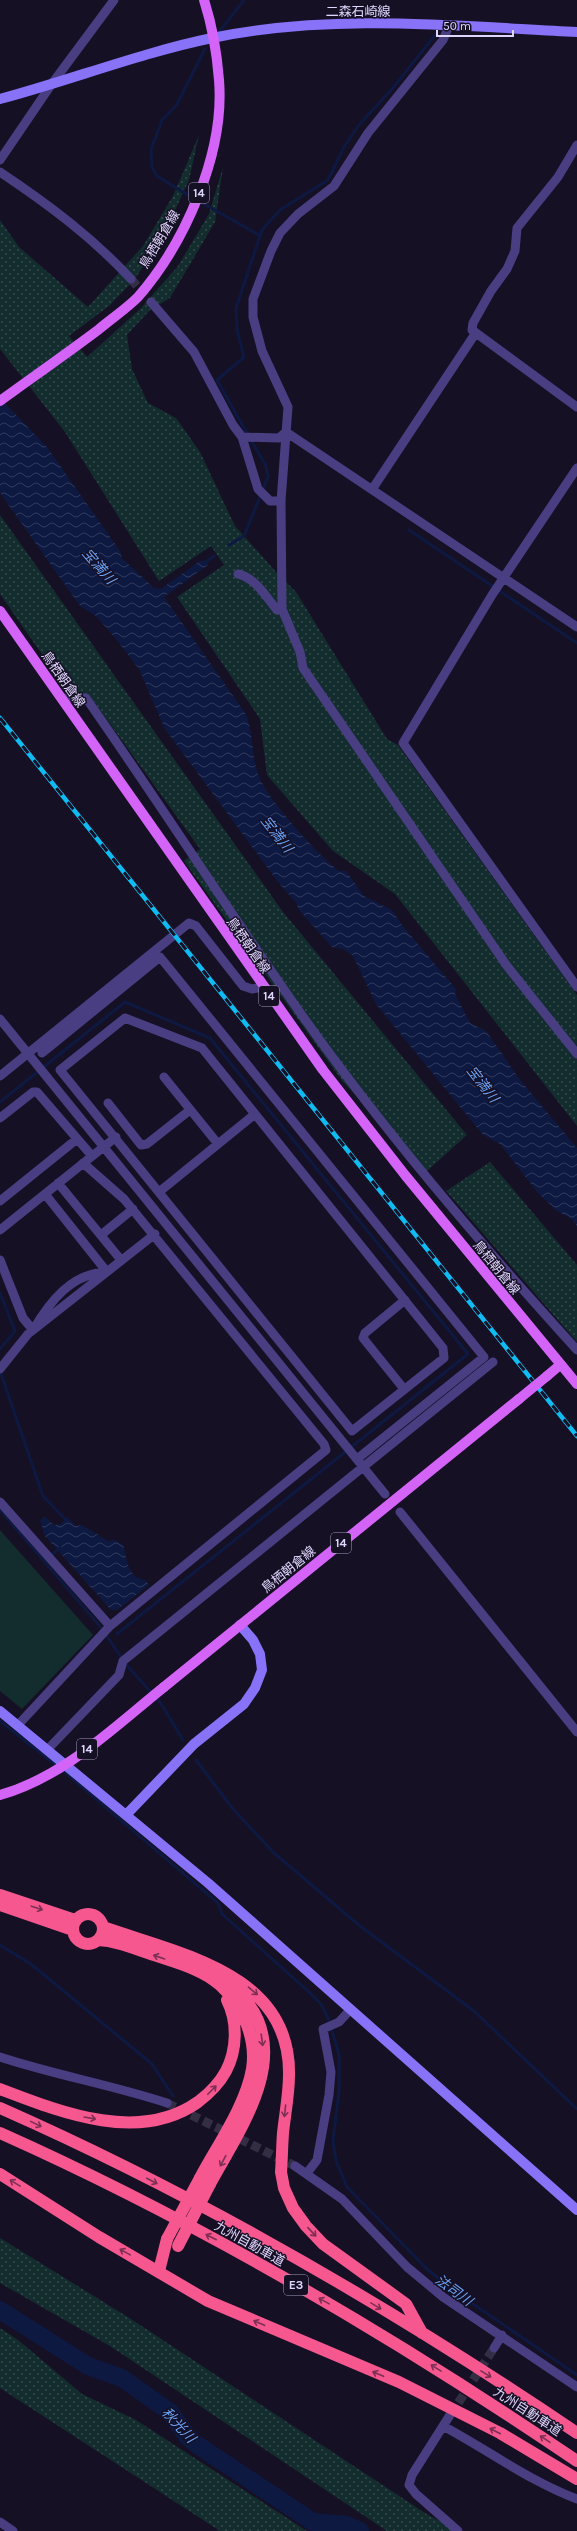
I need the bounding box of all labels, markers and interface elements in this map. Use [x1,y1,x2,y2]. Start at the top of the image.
street label: 二森石崎線 [325,4,391,19]
scale bar [437,12,513,38]
text: 50 m [443,19,471,33]
road number: 14 [189,183,209,203]
street label: 鳥栖朝倉線 [136,208,183,271]
water label: 宝満川 [78,545,120,589]
street label: 鳥栖朝倉線 [39,648,88,710]
water label: 宝満川 [257,813,297,858]
street label: 鳥栖朝倉線 [224,914,273,976]
road number: 14 [259,986,279,1006]
water label: 宝満川 [463,1063,503,1108]
street label: 鳥栖朝倉線 [470,1237,523,1297]
road number: 14 [331,1533,351,1553]
street label: 鳥栖朝倉線 [258,1543,318,1596]
road number: 14 [77,1739,97,1759]
one-way arrow [31,1904,43,1912]
one-way arrow [153,1952,165,1960]
one-way arrow [248,1987,258,1996]
one-way arrow [258,2033,266,2046]
one-way arrow [207,2086,217,2095]
one-way arrow [282,2104,289,2117]
one-way arrow [83,2114,96,2122]
one-way arrow [29,2121,41,2128]
one-way arrow [218,2154,226,2166]
one-way arrow [146,2178,158,2186]
one-way arrow [10,2179,21,2187]
street label: 九州自動車道 [212,2218,288,2269]
one-way arrow [307,2227,316,2237]
one-way arrow [205,2233,217,2241]
one-way arrow [119,2248,131,2255]
water label: 法司川 [432,2271,477,2311]
road number: E3 [284,2275,308,2295]
one-way arrow [318,2297,330,2304]
one-way arrow [370,2302,381,2310]
one-way arrow [253,2318,265,2326]
one-way arrow [430,2364,442,2372]
one-way arrow [373,2369,385,2377]
one-way arrow [481,2370,492,2379]
street label: 九州自動車道 [491,2384,565,2439]
water label: 秋光川 [158,2404,201,2448]
one-way arrow [489,2427,501,2434]
one-way arrow [540,2435,551,2443]

